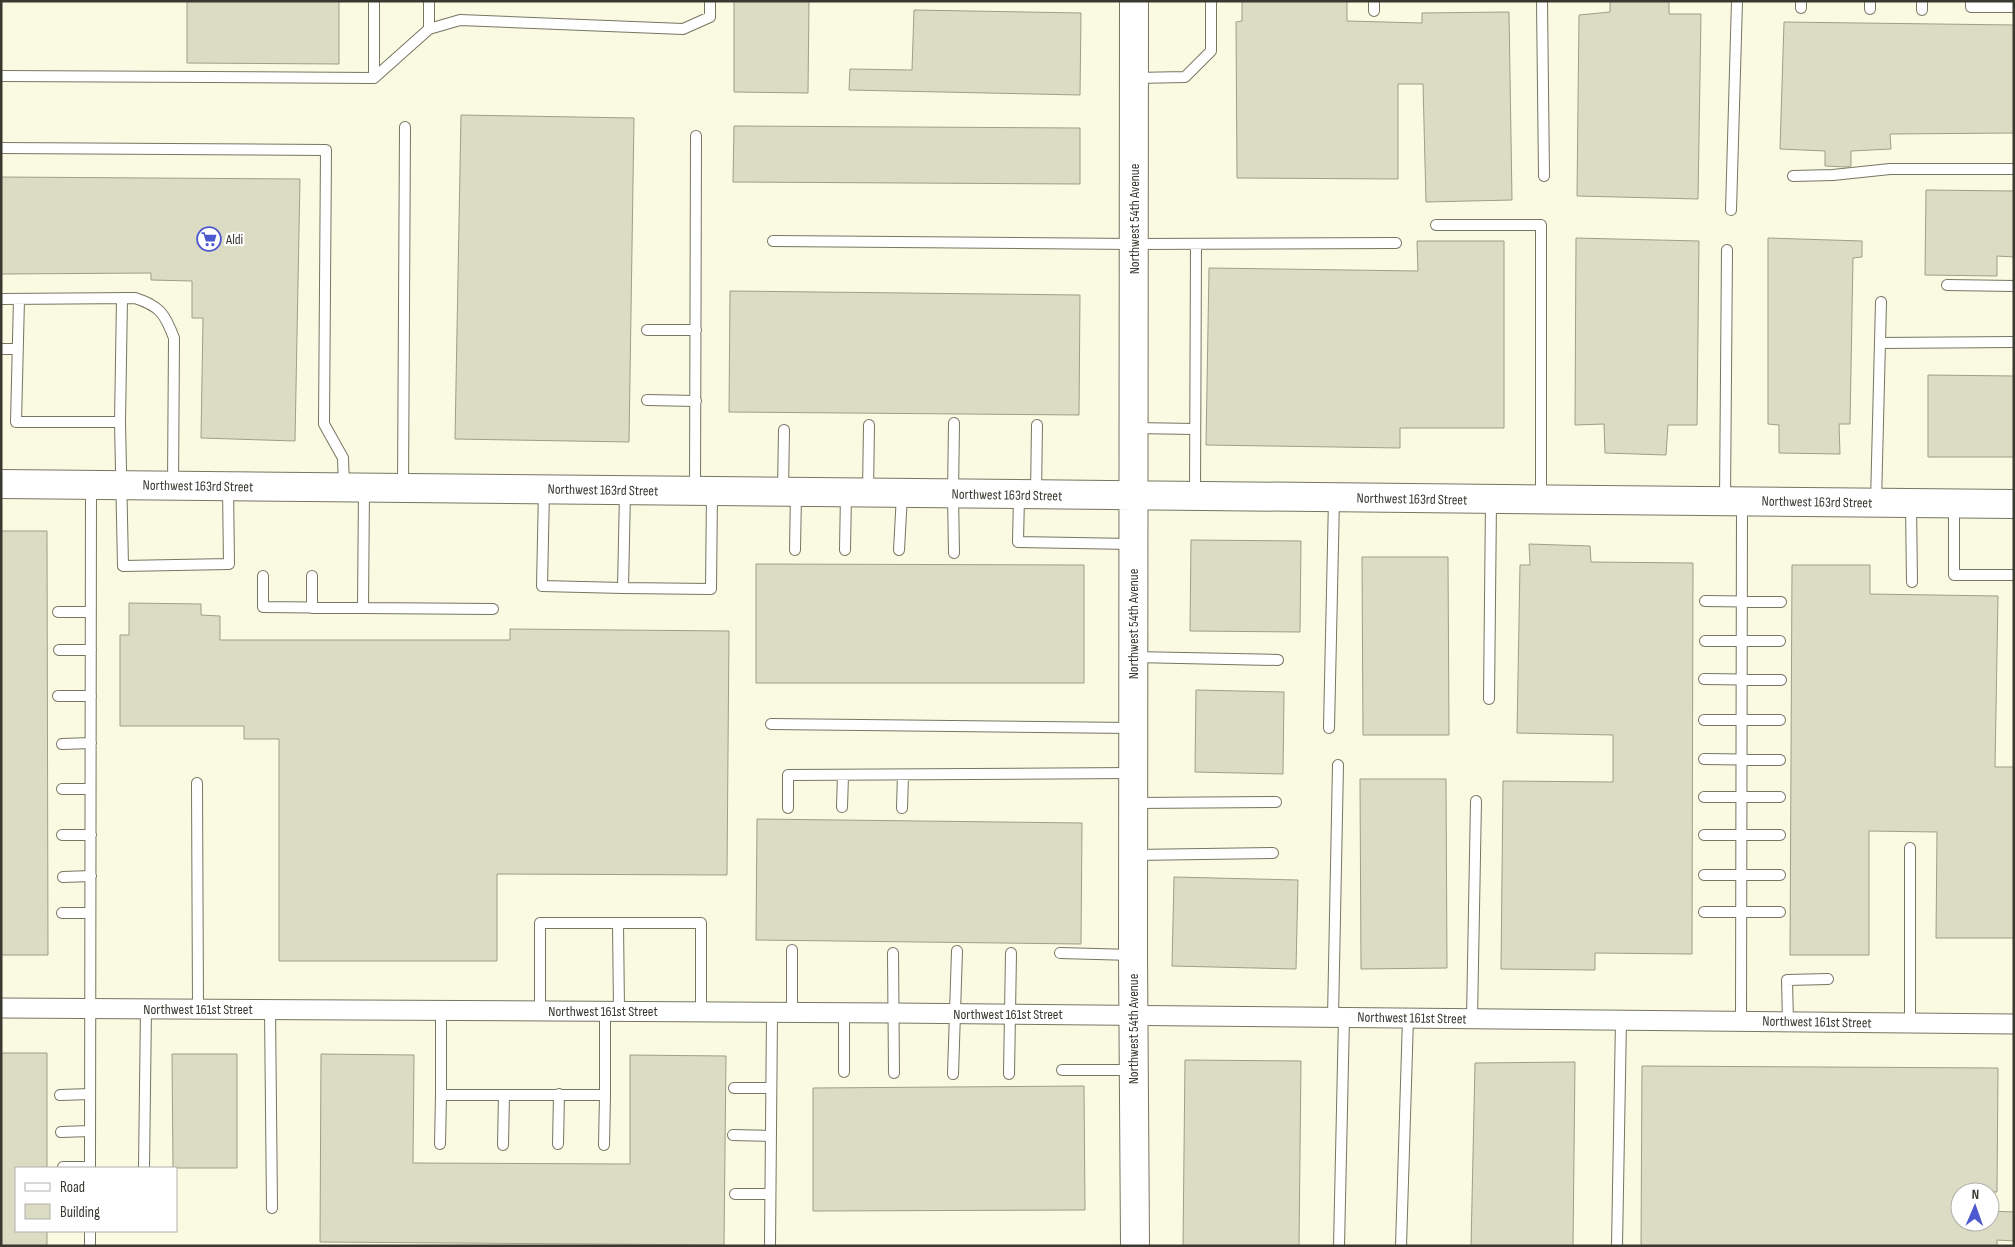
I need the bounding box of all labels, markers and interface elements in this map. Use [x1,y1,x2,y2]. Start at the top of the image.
street label: Northwest 54th Avenue [1126,164,1143,274]
supermarket icon: Aldi [196,226,222,252]
place label: Aldi [225,231,243,248]
street label: Northwest 163rd Street [143,477,253,495]
street label: Northwest 163rd Street [548,481,658,499]
street label: Northwest 163rd Street [952,486,1062,504]
street label: Northwest 163rd Street [1357,490,1467,508]
street label: Northwest 163rd Street [1762,493,1872,511]
street label: Northwest 54th Avenue [1125,569,1142,679]
street label: Northwest 54th Avenue [1125,974,1142,1084]
street label: Northwest 161st Street [143,1001,253,1018]
street label: Northwest 161st Street [548,1003,658,1020]
street label: Northwest 161st Street [953,1006,1063,1023]
street label: Northwest 161st Street [1357,1009,1467,1027]
street label: Northwest 161st Street [1762,1013,1872,1031]
legend [15,1167,178,1232]
text: Road [60,1178,85,1197]
north arrow [1950,1182,2000,1232]
text: N [1971,1186,1979,1203]
text: Building [60,1203,100,1222]

